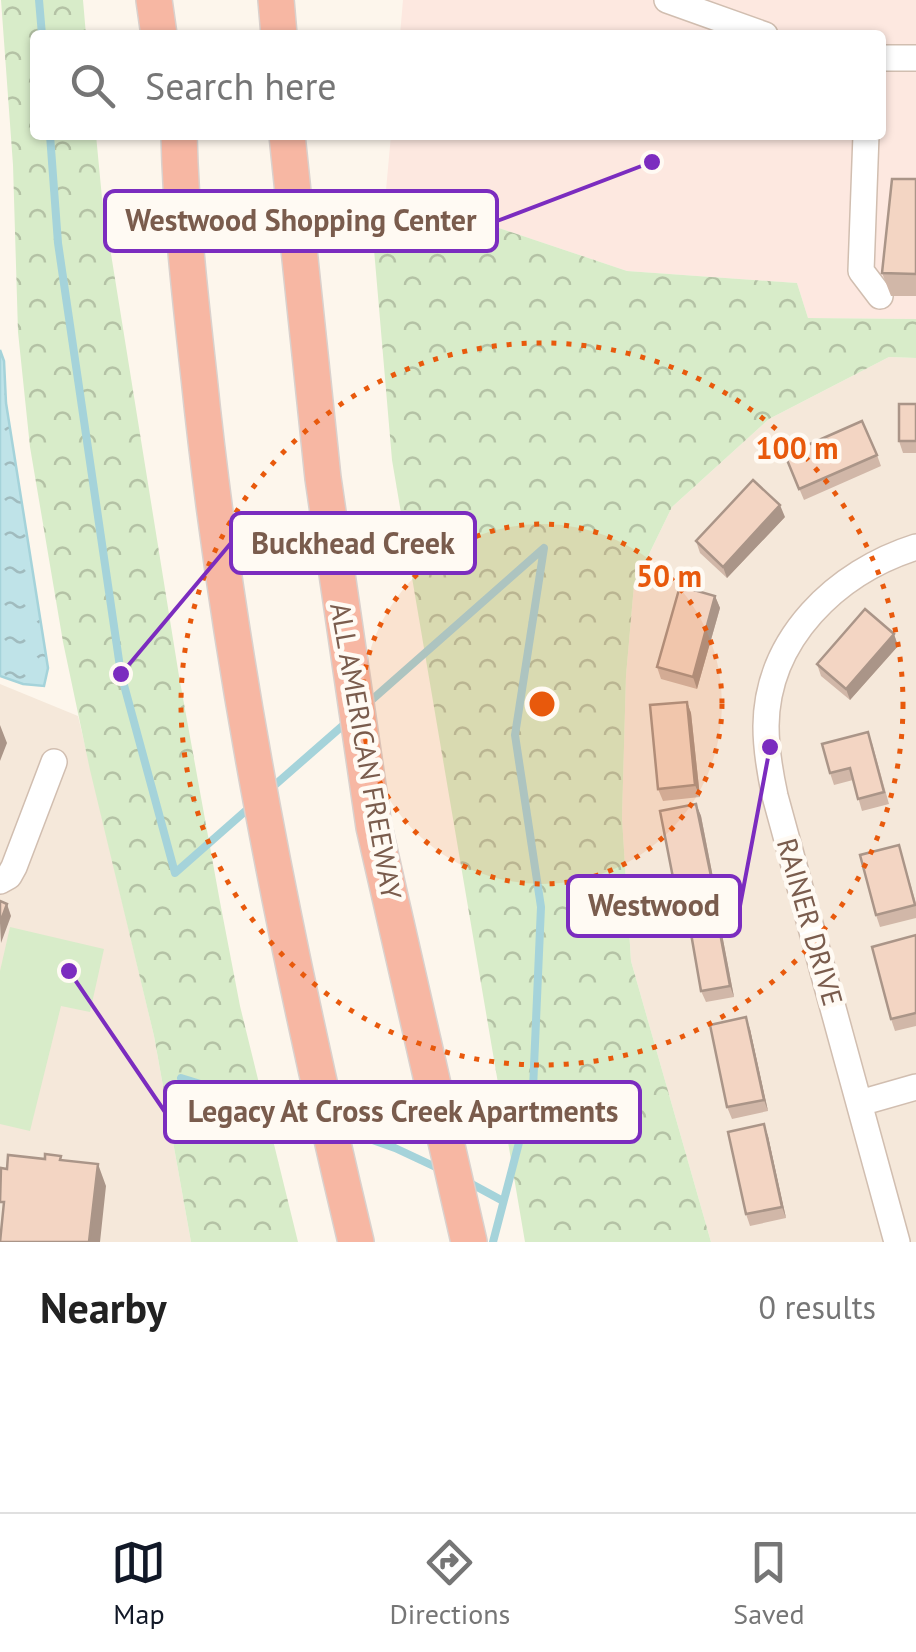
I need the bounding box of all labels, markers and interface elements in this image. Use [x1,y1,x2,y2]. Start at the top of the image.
search box [30,30,886,140]
icon: search [65,58,120,113]
text: Search here [145,61,337,110]
callout: Westwood Shopping Center [105,191,497,251]
text: Westwood Shopping Center [125,200,477,239]
text: 100 m [756,428,838,467]
callout: Buckhead Creek [231,513,475,573]
text: Buckhead Creek [251,523,455,562]
text: 50 m [636,556,702,595]
street label: ALL AMERICAN FREEWAY [322,600,411,903]
centre of rings [524,686,560,722]
street label: RAINER DRIVE [769,834,852,1010]
callout: Westwood [568,876,740,936]
text: Westwood [588,885,720,924]
callout: Legacy At Cross Creek Apartments [165,1082,640,1142]
text: Legacy At Cross Creek Apartments [188,1091,618,1130]
text: Nearby [40,1280,167,1335]
text: 0 results [758,1286,876,1328]
tab: Map [111,1535,166,1632]
tab: Directions [389,1535,510,1632]
tab: Saved [733,1535,805,1632]

